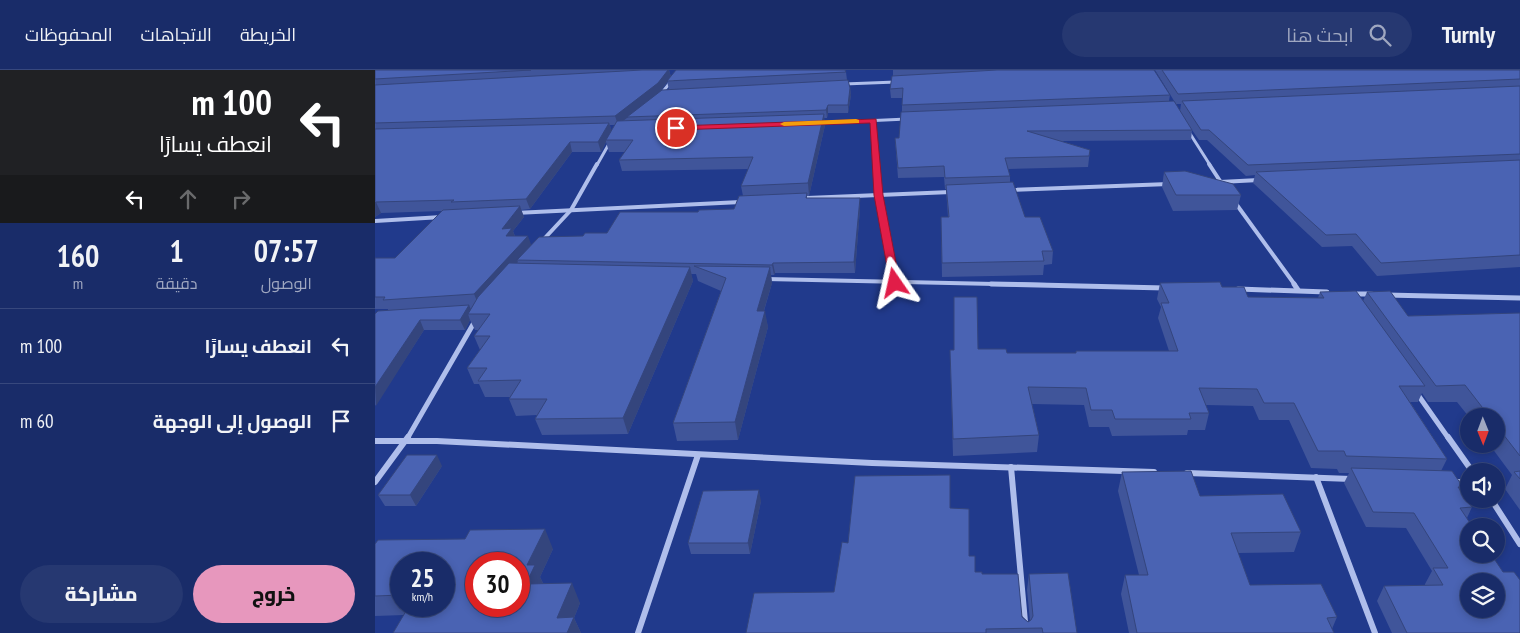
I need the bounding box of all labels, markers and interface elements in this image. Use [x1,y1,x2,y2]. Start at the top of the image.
search box [1062,12,1412,57]
text: Turnly [1442,19,1495,50]
icon: search [1366,21,1394,49]
text: المحفوظات [25,23,113,46]
text: الاتجاهات [141,23,212,46]
text: الخريطة [240,23,296,46]
text: ابحث هنا [1286,23,1354,47]
text: 100 m [191,79,272,125]
icon: left [290,90,355,155]
pin [655,107,697,149]
icon: arrive [662,114,690,142]
text: انعطف يسارًا [159,130,272,158]
icon: left [121,185,149,213]
icon: ahead [174,185,202,213]
icon: right [227,185,255,213]
text: 1 [169,231,184,270]
text: 07:57 [254,231,319,270]
text: 160 [56,236,99,275]
position arrow [868,256,920,308]
text: m [73,273,83,293]
text: دقيقة [156,273,197,293]
text: الوصول [261,273,312,293]
icon: left [327,332,355,360]
text: 100 m [20,334,62,358]
text: انعطف يسارًا [204,334,312,358]
icon: arrive [327,407,355,435]
north arrow [1460,408,1505,452]
map controls [1460,408,1505,618]
text: 60 m [20,409,54,433]
text: الوصول إلى الوجهة [153,409,312,433]
button: sound [1460,463,1505,508]
button: search [1460,518,1505,563]
speed limit sign: 30 [465,552,530,617]
text: 25 [411,562,434,594]
button: مشاركة [20,565,183,623]
button: خروج [193,565,355,623]
button: layers [1460,573,1505,618]
text: km/h [412,589,433,604]

